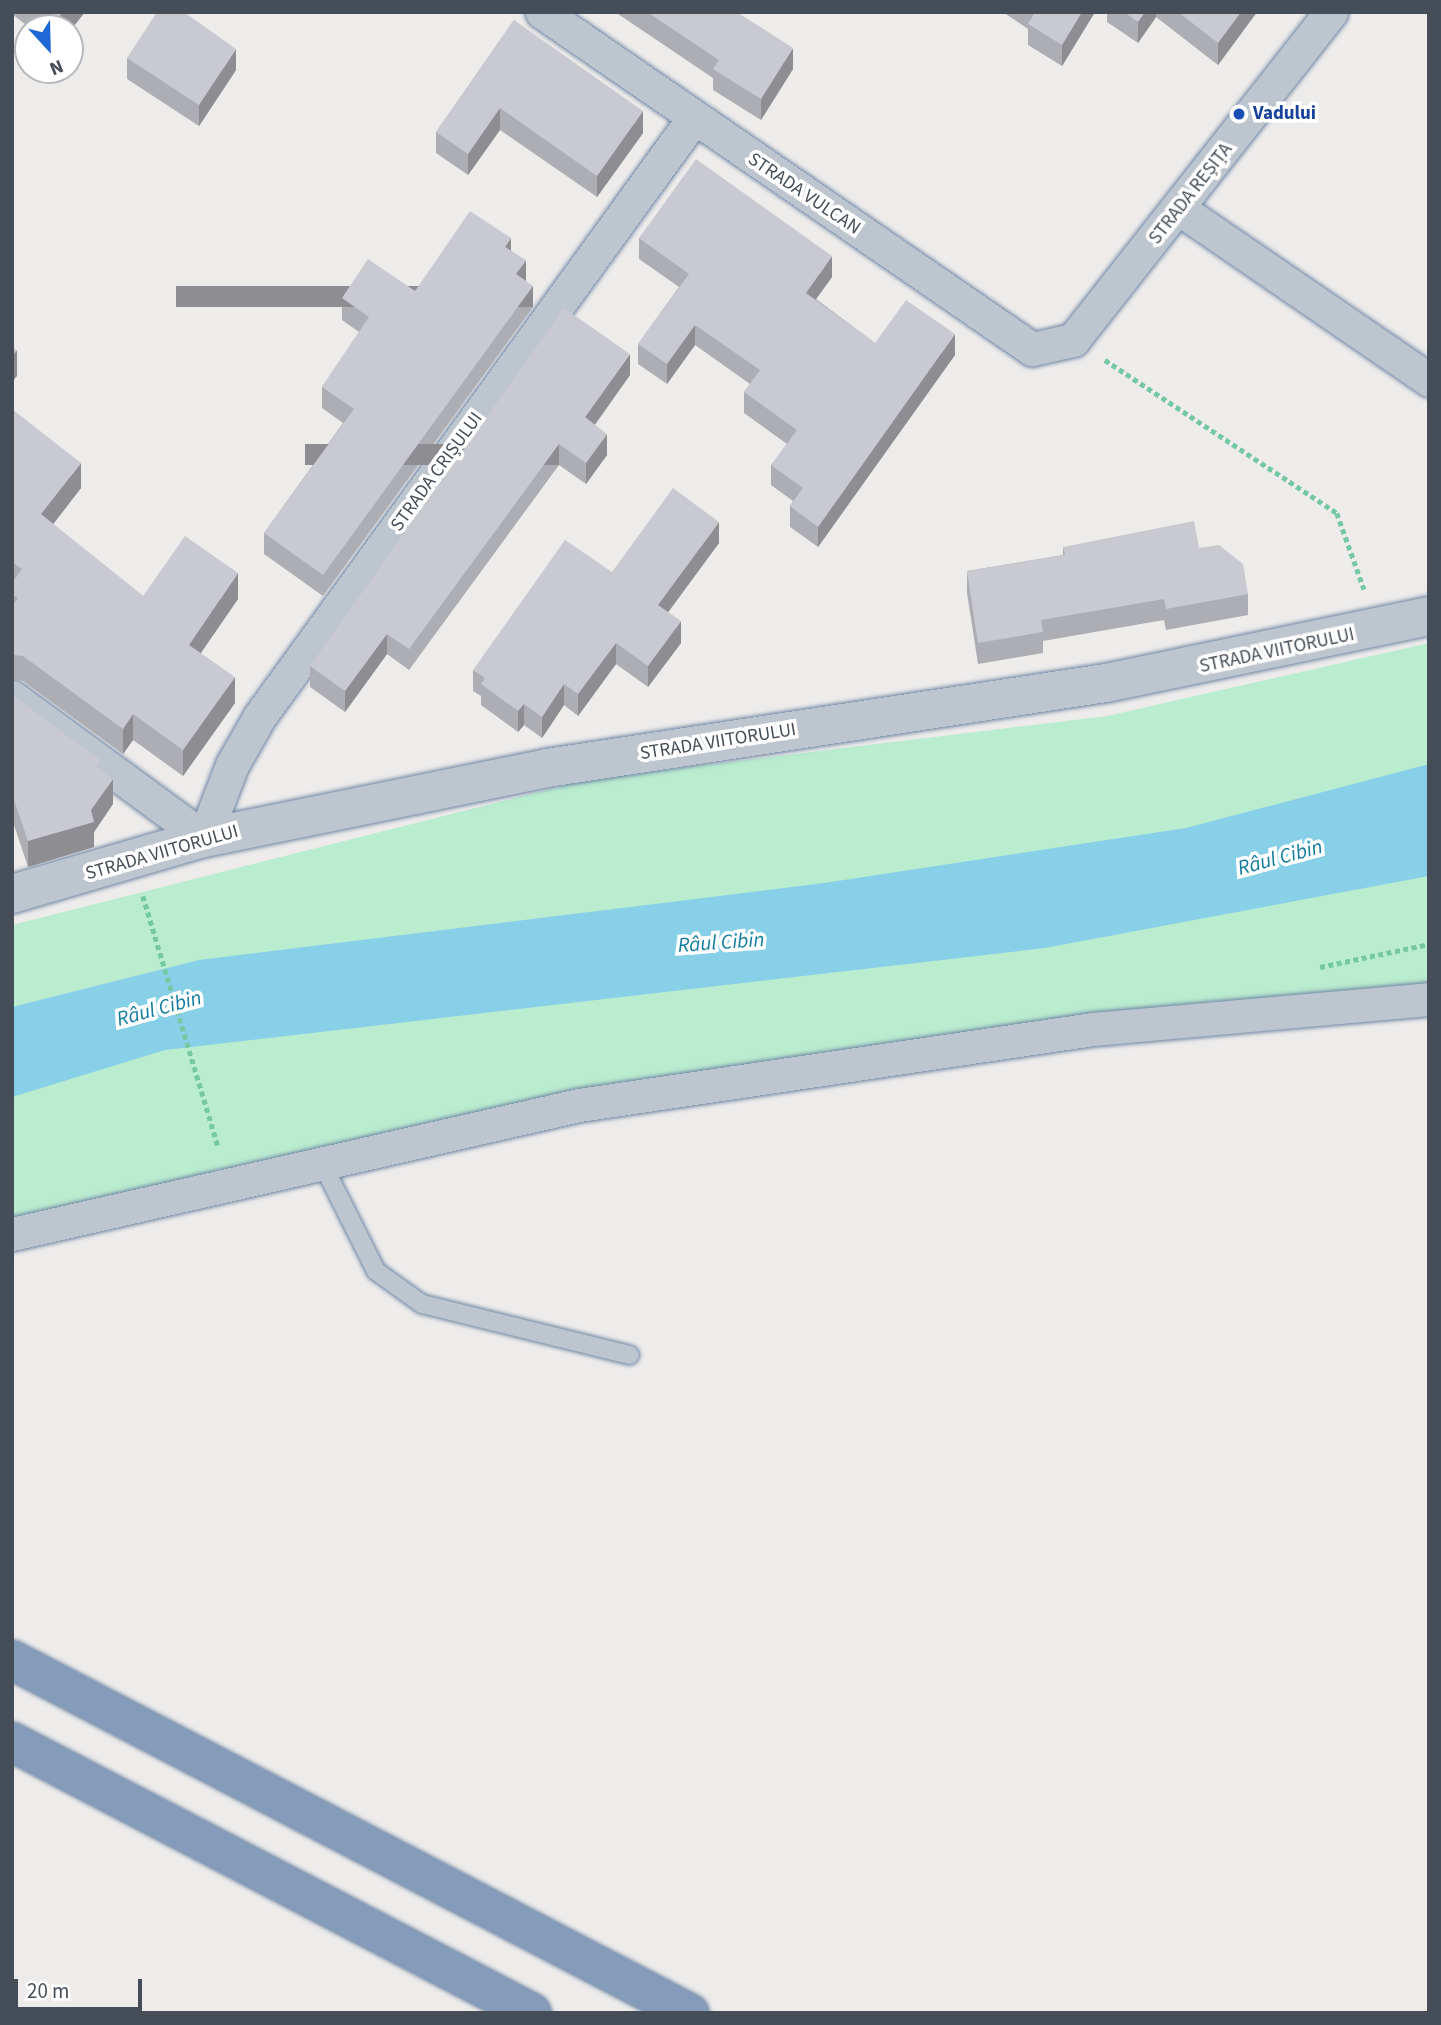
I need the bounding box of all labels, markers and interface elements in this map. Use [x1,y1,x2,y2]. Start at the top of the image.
north arrow [14,14,84,84]
text: N [45,52,67,82]
place label: Vadului [1253,103,1316,125]
marker: Vadului [1231,106,1247,122]
street label: STRADA REȘIȚA [1144,139,1238,249]
street label: STRADA VULCAN [743,148,865,240]
street label: STRADA CRIȘULUI [386,408,488,536]
street label: STRADA VIITORULUI [1197,623,1357,679]
street label: STRADA VIITORULUI [638,718,798,766]
street label: STRADA VIITORULUI [83,820,241,886]
water label: Râul Cibin [1235,834,1325,880]
water label: Râul Cibin [677,926,765,958]
water label: Râul Cibin [114,985,204,1031]
scale bar [18,1966,145,2010]
text: 20 m [27,1976,69,2006]

